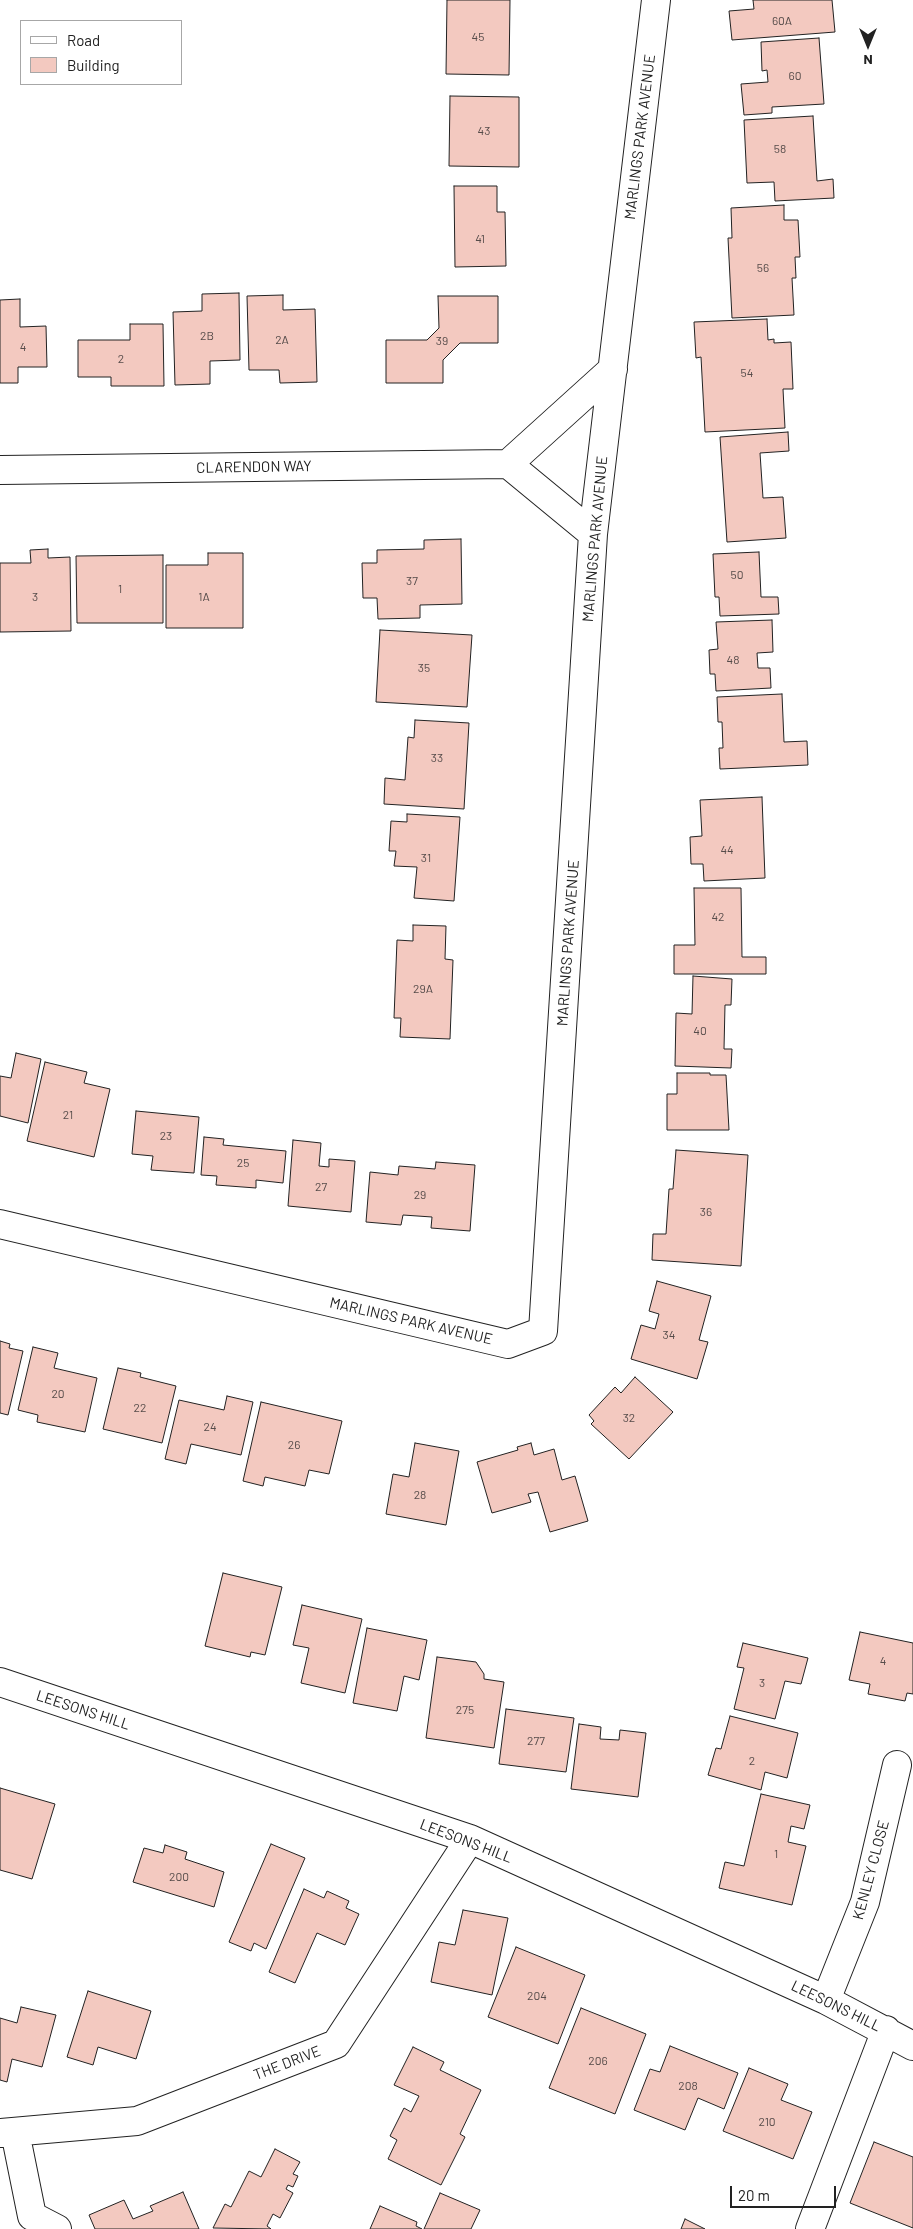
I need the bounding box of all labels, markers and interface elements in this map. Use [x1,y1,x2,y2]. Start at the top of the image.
house number: 60A [772,14,792,28]
legend [20,20,182,85]
north arrow [843,20,893,70]
house number: 45 [472,30,484,44]
text: Road [67,31,100,49]
text: N [863,52,873,69]
street label: MARLINGS PARK AVENUE [621,53,659,221]
text: Building [67,56,120,74]
house number: 60 [789,69,801,83]
house number: 43 [478,124,490,138]
house number: 58 [774,142,786,156]
house number: 41 [475,232,485,246]
house number: 56 [757,261,769,275]
house number: 2B [200,329,214,343]
house number: 2A [275,333,289,347]
house number: 39 [436,334,448,348]
house number: 4 [20,340,26,354]
house number: 2 [118,352,124,366]
house number: 54 [741,366,753,380]
street label: MARLINGS PARK AVENUE [579,455,611,623]
street label: CLARENDON WAY [196,457,312,477]
house number: 50 [731,568,743,582]
house number: 37 [406,574,418,588]
house number: 1 [118,582,122,596]
house number: 3 [32,590,38,604]
house number: 1A [198,590,210,604]
house number: 48 [727,653,739,667]
house number: 35 [418,661,430,675]
house number: 33 [431,751,443,765]
house number: 44 [720,843,734,857]
house number: 31 [421,851,431,865]
street label: MARLINGS PARK AVENUE [553,859,583,1027]
house number: 42 [711,910,725,924]
house number: 29A [413,982,433,996]
house number: 40 [693,1024,707,1038]
house number: 21 [63,1108,73,1122]
house number: 23 [160,1129,172,1143]
house number: 25 [237,1156,249,1170]
house number: 27 [315,1180,327,1194]
house number: 29 [414,1188,426,1202]
house number: 36 [700,1205,712,1219]
street label: MARLINGS PARK AVENUE [328,1294,494,1348]
house number: 34 [663,1328,675,1342]
house number: 20 [51,1387,65,1401]
house number: 22 [134,1401,146,1415]
house number: 32 [623,1411,635,1425]
house number: 24 [203,1420,217,1434]
house number: 26 [288,1438,300,1452]
house number: 28 [414,1488,426,1502]
house number: 4 [880,1654,886,1668]
house number: 3 [759,1676,765,1690]
street label: LEESONS HILL [34,1686,132,1734]
house number: 275 [456,1703,474,1717]
house number: 277 [527,1734,545,1748]
house number: 2 [749,1754,755,1768]
street label: LEESONS HILL [417,1815,515,1867]
street label: KENLEY CLOSE [849,1818,893,1922]
house number: 1 [774,1847,778,1861]
house number: 200 [169,1870,189,1884]
street label: LEESONS HILL [788,1977,884,2035]
house number: 204 [527,1989,547,2003]
street label: THE DRIVE [251,2042,323,2084]
house number: 206 [588,2054,608,2068]
house number: 208 [678,2079,698,2093]
house number: 210 [758,2115,776,2129]
scale bar [733,2176,839,2208]
text: 20 m [738,2186,770,2204]

